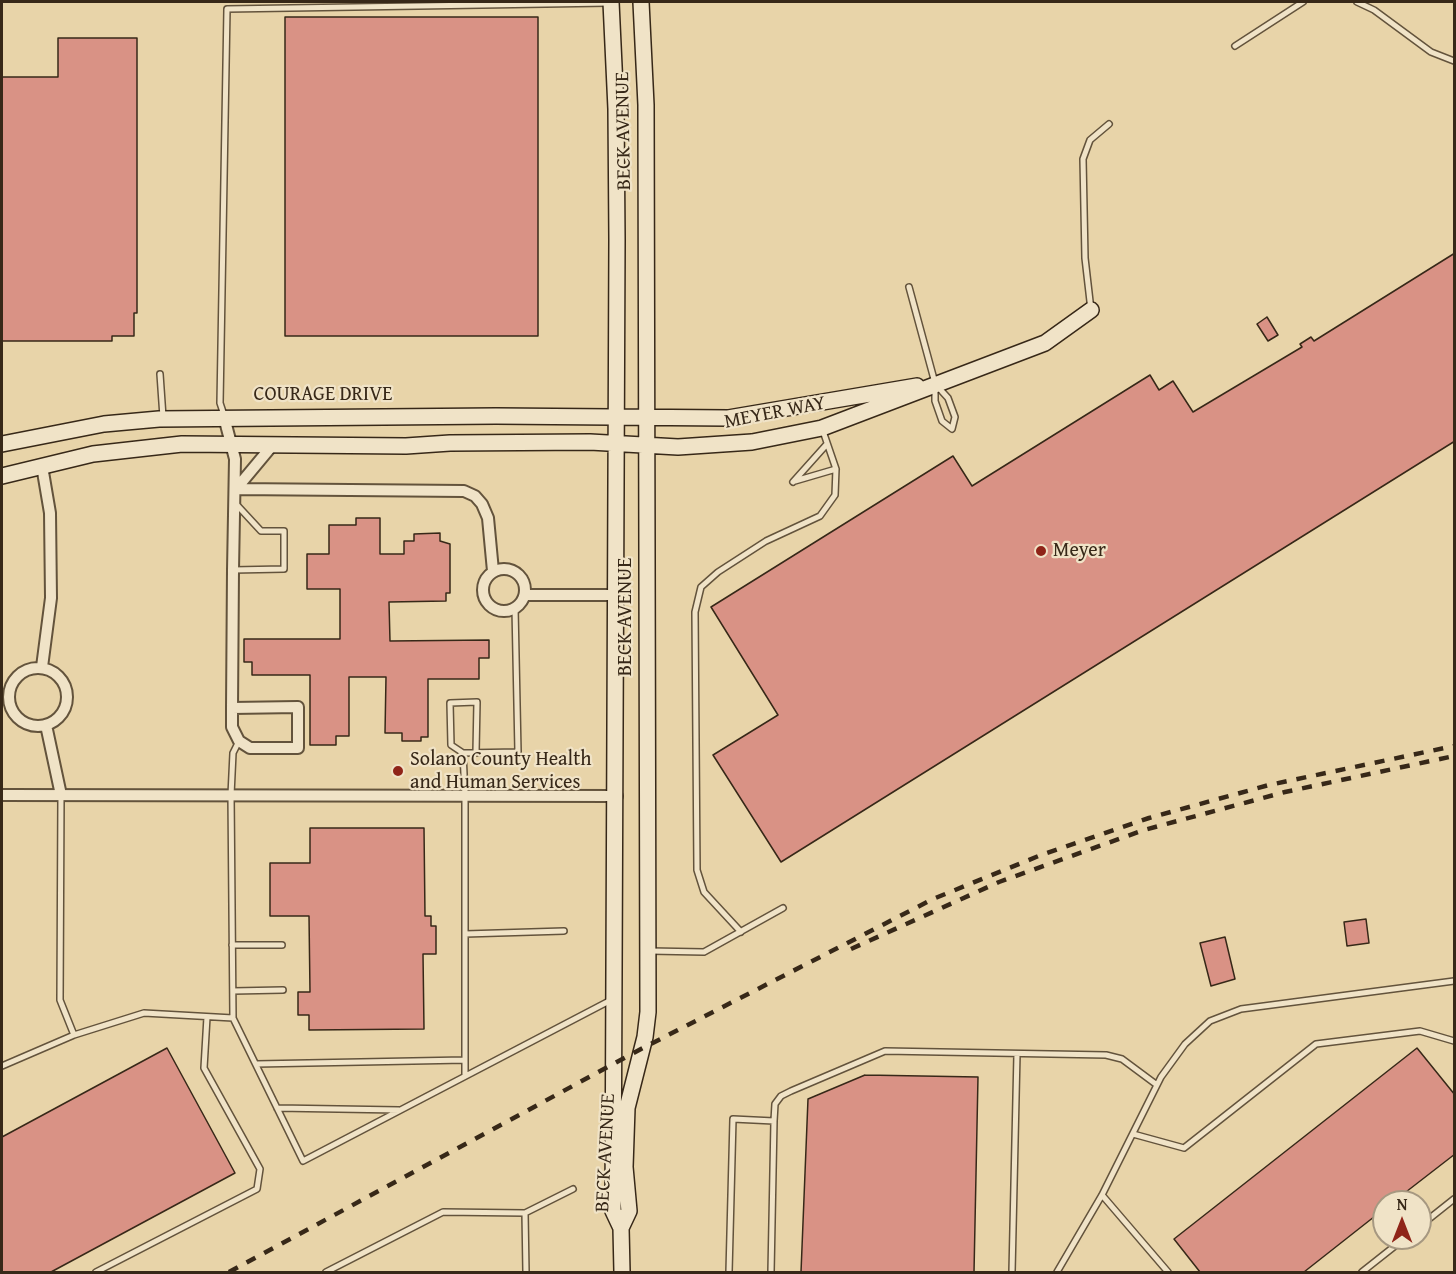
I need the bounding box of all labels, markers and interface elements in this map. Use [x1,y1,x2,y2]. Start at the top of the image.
street label: BECK AVENUE [611,71,637,191]
street label: COURAGE DRIVE [254,383,392,407]
street label: MEYER WAY [722,391,828,435]
place label: Meyer [1053,539,1106,563]
marker: Meyer [1034,544,1048,558]
street label: BECK AVENUE [614,558,638,676]
place label: Solano County Health and Human Services [410,748,591,795]
marker: Solano County Health and Human Services [391,764,405,778]
street label: BECK AVENUE [591,1093,621,1213]
north arrow [1372,1190,1432,1250]
text: N [1397,1192,1407,1216]

